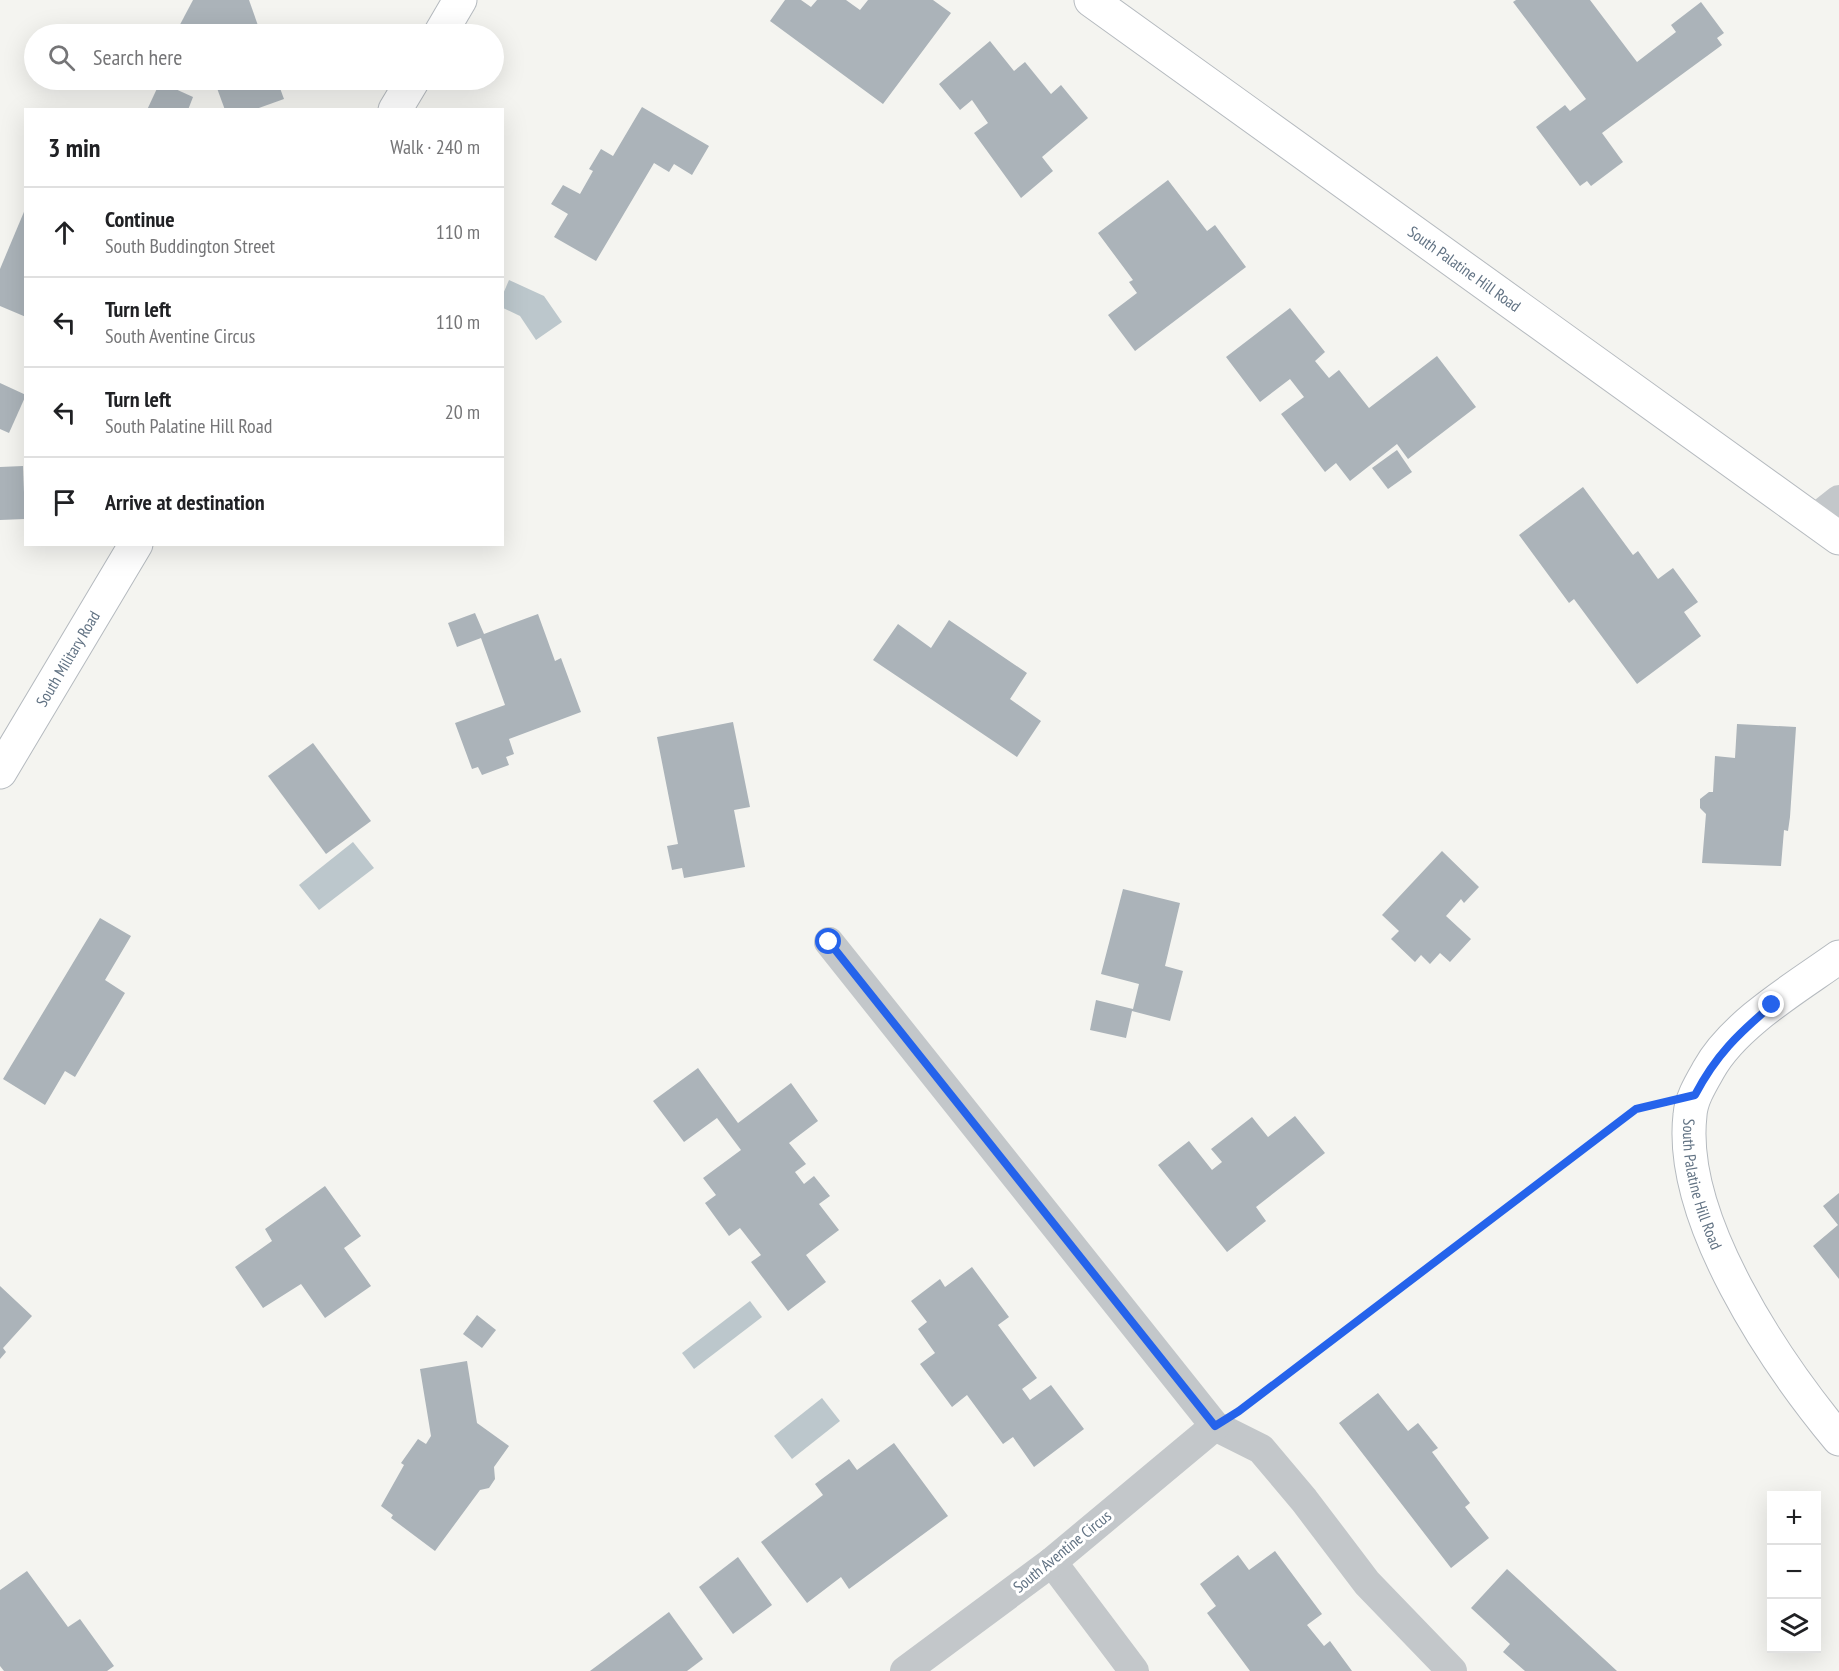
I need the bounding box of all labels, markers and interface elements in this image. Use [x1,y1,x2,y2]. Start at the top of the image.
search box [24,24,504,90]
icon: search [45,41,78,74]
text: Search here [93,43,182,71]
text: 3 min [48,131,101,164]
text: Walk · 240 m [390,134,480,160]
text: Continue [105,205,175,233]
icon: ahead [48,216,81,249]
text: 110 m [436,219,480,245]
street label: South Palatine Hill Road [1404,221,1525,316]
text: South Buddington Street [105,233,275,259]
text: Turn left [105,295,171,323]
icon: left [48,306,81,339]
text: 110 m [436,309,480,335]
text: South Aventine Circus [105,323,255,349]
text: Turn left [105,385,171,413]
icon: left [48,396,81,429]
text: 20 m [445,399,480,425]
text: South Palatine Hill Road [105,413,272,439]
icon: arrive [48,486,81,519]
text: Arrive at destination [105,488,265,516]
street label: South Military Road [31,607,104,710]
route start [815,928,841,954]
route end [1758,991,1784,1017]
street label: South Palatine Hill Road [1679,1118,1727,1253]
map controls [1767,1491,1821,1653]
button: + [1767,1491,1821,1545]
street label: South Aventine Circus [1009,1505,1115,1597]
button: − [1767,1545,1821,1599]
button: layers [1767,1599,1821,1653]

